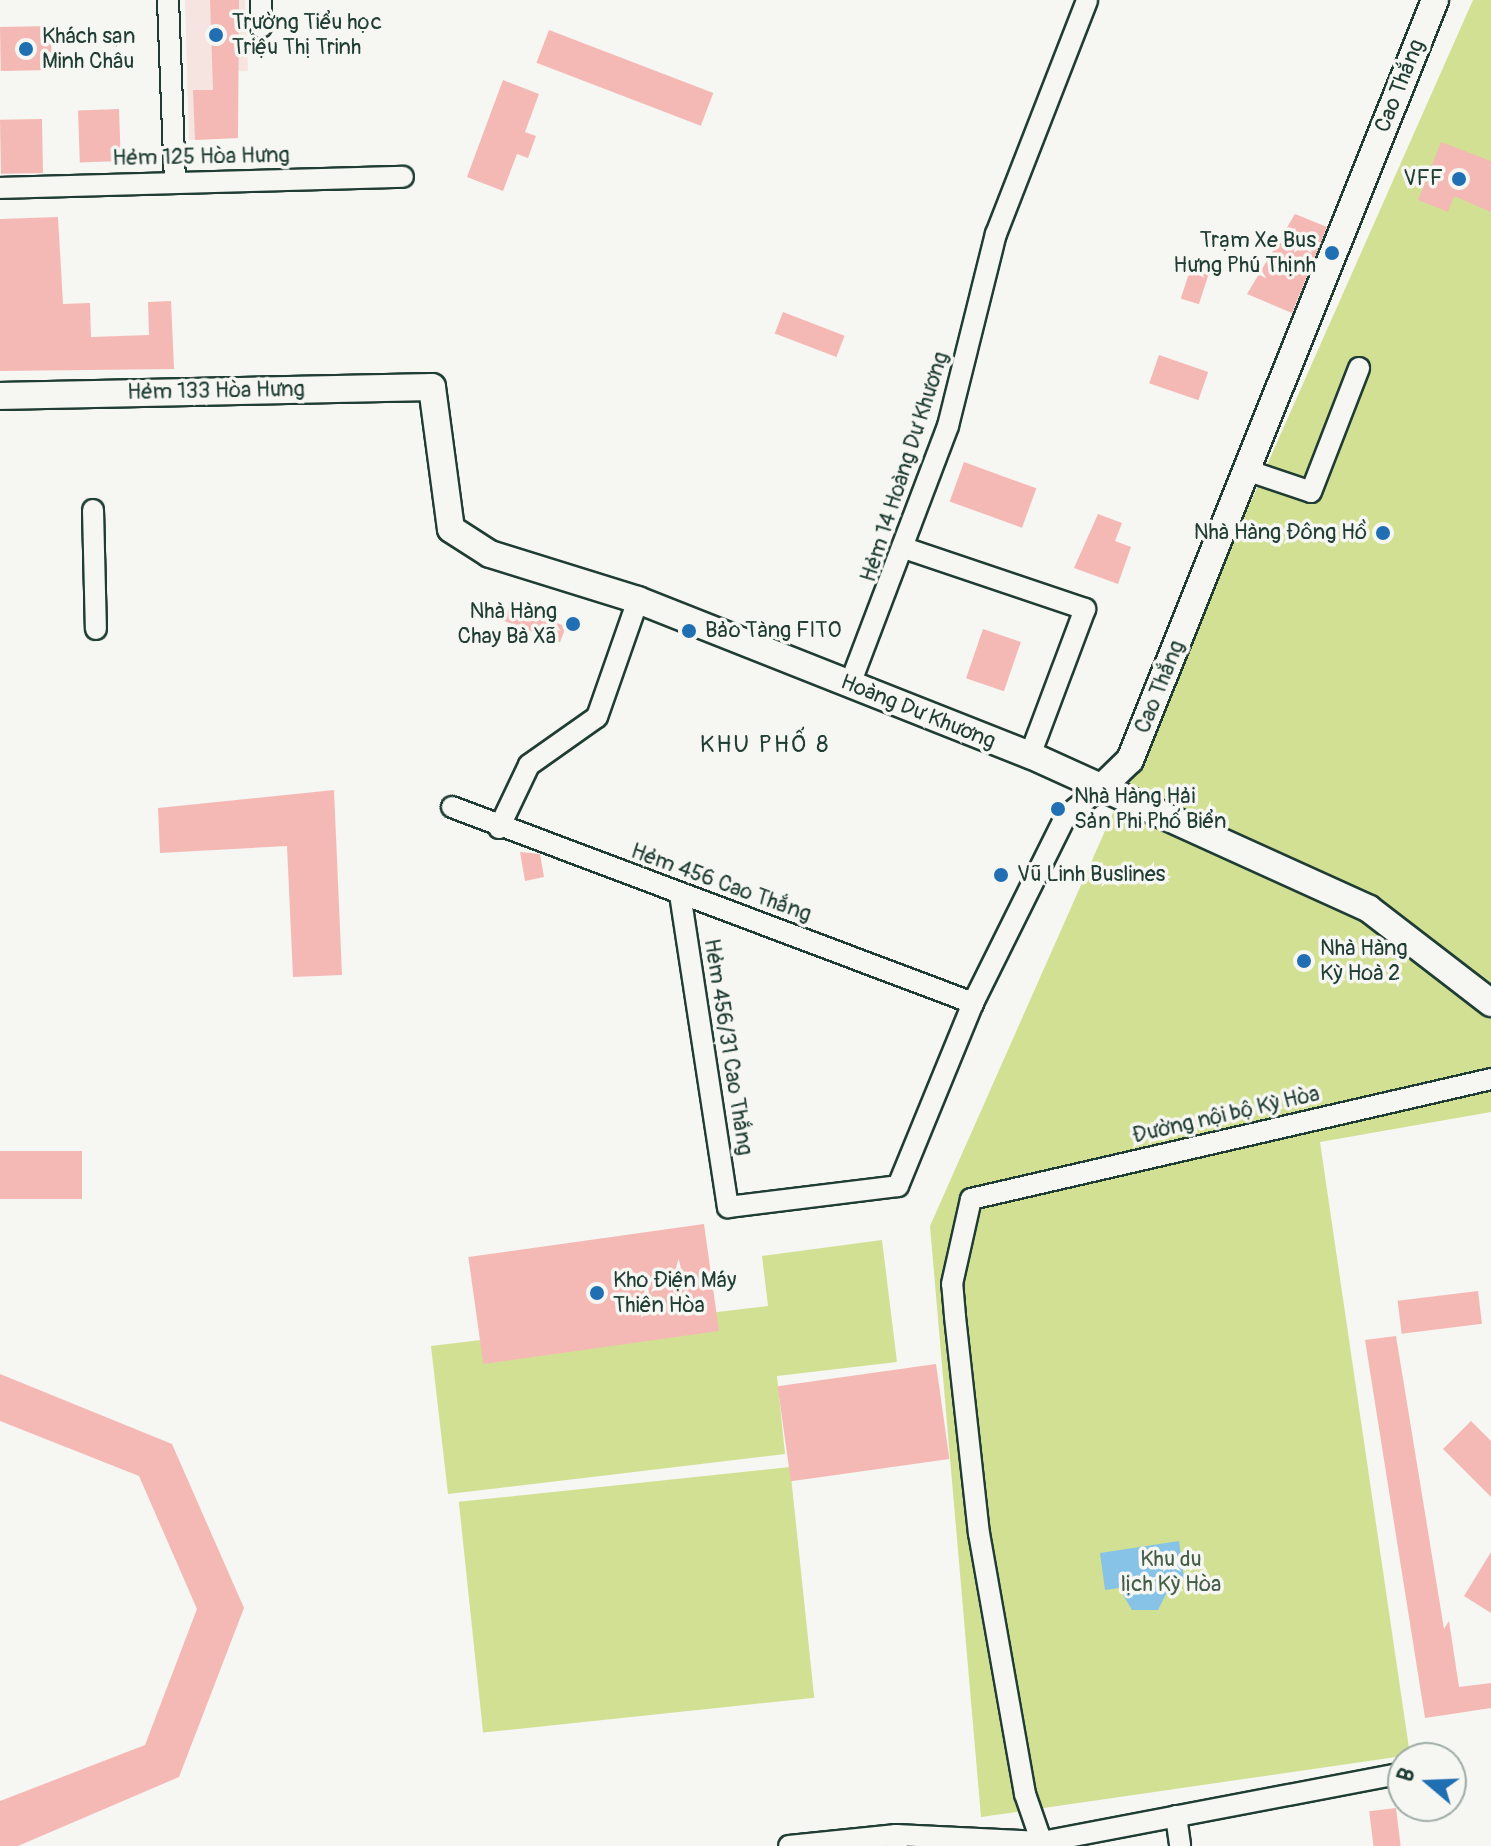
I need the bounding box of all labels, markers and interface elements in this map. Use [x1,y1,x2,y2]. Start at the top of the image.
place label: Trường Tiểu học Triệu Thị Trinh [232,9,382,60]
place label: Khách sạn Minh Châu [42,23,135,74]
marker: Trường Tiểu học Triệu Thị Trinh [207,26,225,44]
street label: Cao Thắng [1369,36,1431,136]
marker: Khách sạn Minh Châu [17,40,35,58]
street label: Hẻm 125 Hòa Hưng [112,142,290,172]
place label: VFF [1403,166,1443,192]
marker: VFF [1450,170,1468,188]
place label: Trạm Xe Bus Hưng Phú Thịnh [1173,227,1316,278]
marker: Trạm Xe Bus Hưng Phú Thịnh [1323,244,1341,262]
street label: Hẻm 14 Hoàng Dư Khương [855,349,955,585]
street label: Hẻm 133 Hòa Hưng [127,376,305,406]
place label: Nhà Hàng Đông Hồ [1194,520,1367,546]
marker: Nhà Hàng Đông Hồ [1374,524,1392,542]
place label: Nhà Hàng Chay Bà Xã [458,598,557,650]
marker: Nhà Hàng Chay Bà Xã [564,615,582,633]
place label: Bảo Tàng FITO [705,618,842,644]
marker: Bảo Tàng FITO [680,622,698,640]
street label: Cao Thắng [1129,637,1191,737]
street label: Hoàng Dư Khương [837,669,999,755]
district label: KHU PHỐ 8 [700,731,830,759]
place label: Nhà Hàng Hải Sản Phi Phố Biển [1074,783,1227,834]
marker: Nhà Hàng Hải Sản Phi Phố Biển [1049,800,1067,818]
street label: Hẻm 456 Cao Thắng [627,838,815,928]
place label: Vũ Linh Buslines [1017,862,1165,888]
marker: Vũ Linh Buslines [992,866,1010,884]
place label: Nhà Hàng Kỳ Hoà 2 [1320,935,1408,986]
street label: Hẻm 456/31 Cao Thắng [698,937,758,1157]
marker: Nhà Hàng Kỳ Hoà 2 [1295,952,1313,970]
street label: Đường nội bộ Kỳ Hòa [1130,1081,1322,1149]
place label: Kho Điện Máy Thiên Hòa [613,1267,736,1318]
marker: Kho Điện Máy Thiên Hòa [588,1284,606,1302]
park label: Khu du lịch Kỳ Hòa [1121,1546,1221,1598]
north arrow [1387,1742,1467,1822]
text: B [1391,1764,1421,1785]

